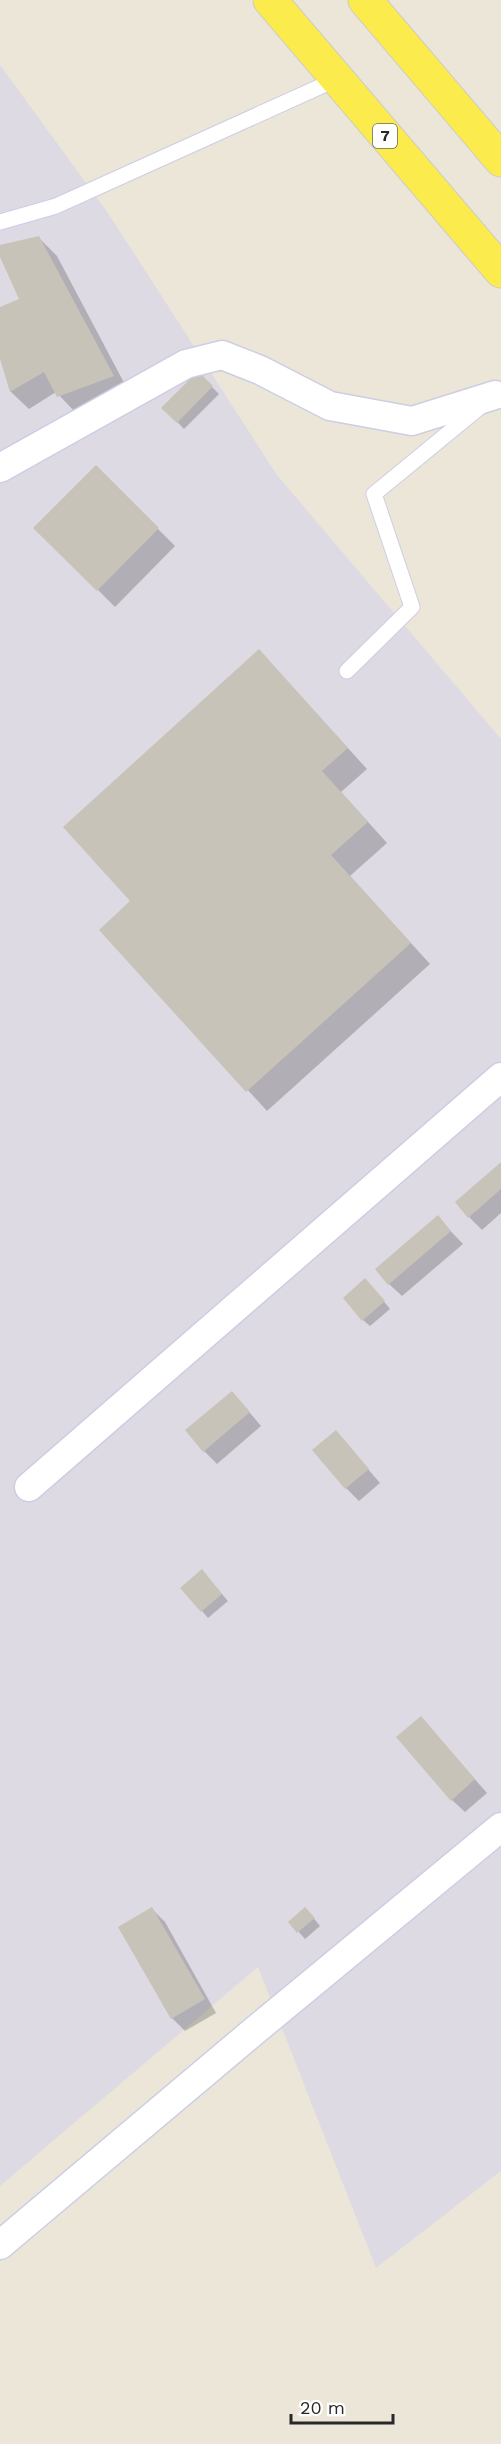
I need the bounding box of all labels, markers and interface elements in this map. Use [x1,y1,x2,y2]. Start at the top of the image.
road number: 7 [373,124,397,148]
scale bar [291,2387,393,2425]
text: 20 m [300,2397,345,2418]

